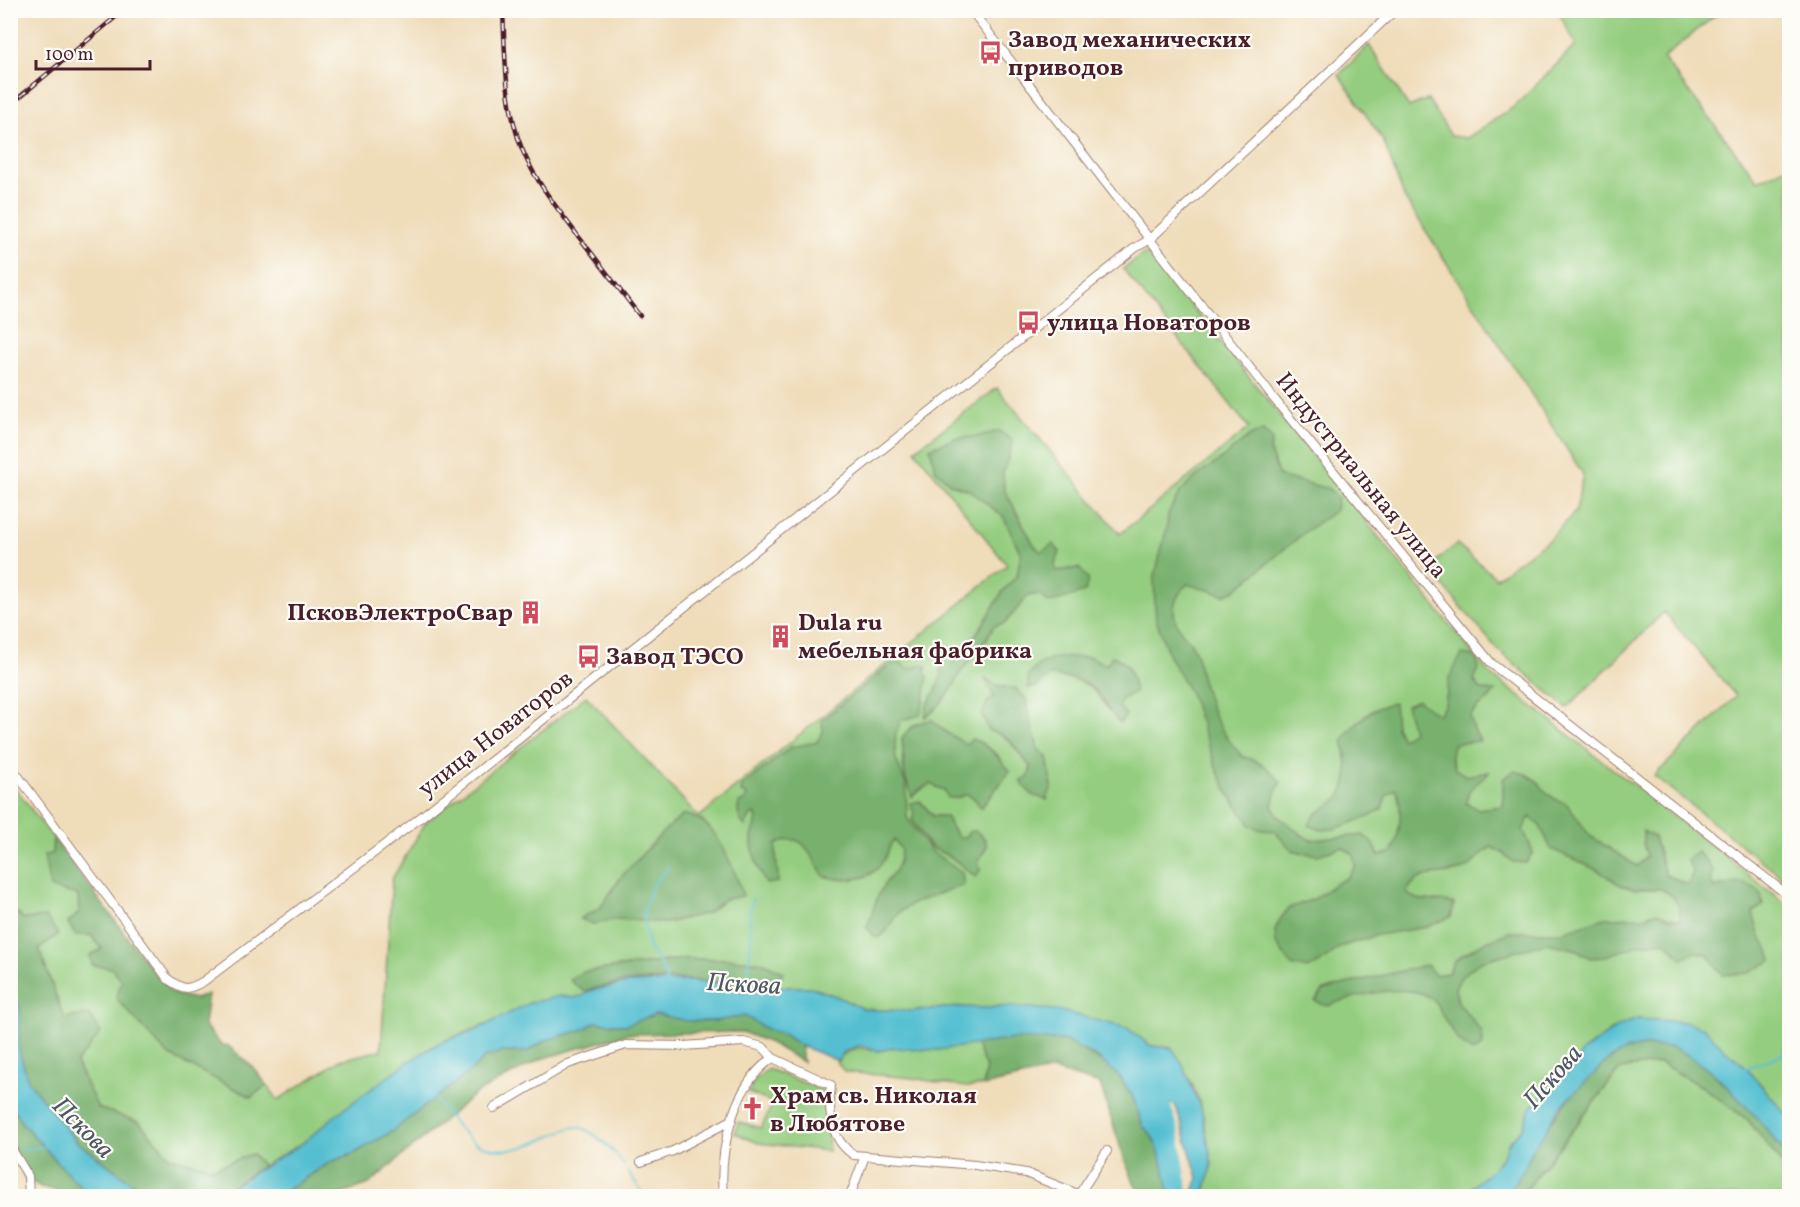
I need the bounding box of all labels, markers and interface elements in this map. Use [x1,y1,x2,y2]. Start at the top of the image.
place label: Завод механических приводов [1008,24,1251,86]
scale bar [36,33,150,71]
bus stop icon: Завод механических приводов [977,40,1003,66]
text: 100 m [45,43,94,68]
place label: улица Новаторов [1047,307,1251,341]
bus stop icon: улица Новаторов [1016,309,1042,335]
street label: Индустриальная улица [1266,366,1454,587]
place label: ПсковЭлектроСвар [287,597,513,631]
building icon: ПсковЭлектроСвар [518,599,544,625]
place label: Dula ru мебельная фабрика [798,607,1032,669]
building icon: Dula ru мебельная фабрика [767,623,793,649]
place label: Завод ТЭСО [606,641,744,675]
bus stop icon: Завод ТЭСО [575,643,601,669]
street label: улица Новаторов [411,663,581,806]
water label: Пскова [706,965,782,1005]
water label: Пскова [1515,1037,1592,1117]
place label: Храм св. Николая в Любятове [770,1080,977,1142]
water label: Пскова [44,1089,122,1167]
church icon: Храм св. Николая в Любятове [739,1096,765,1122]

